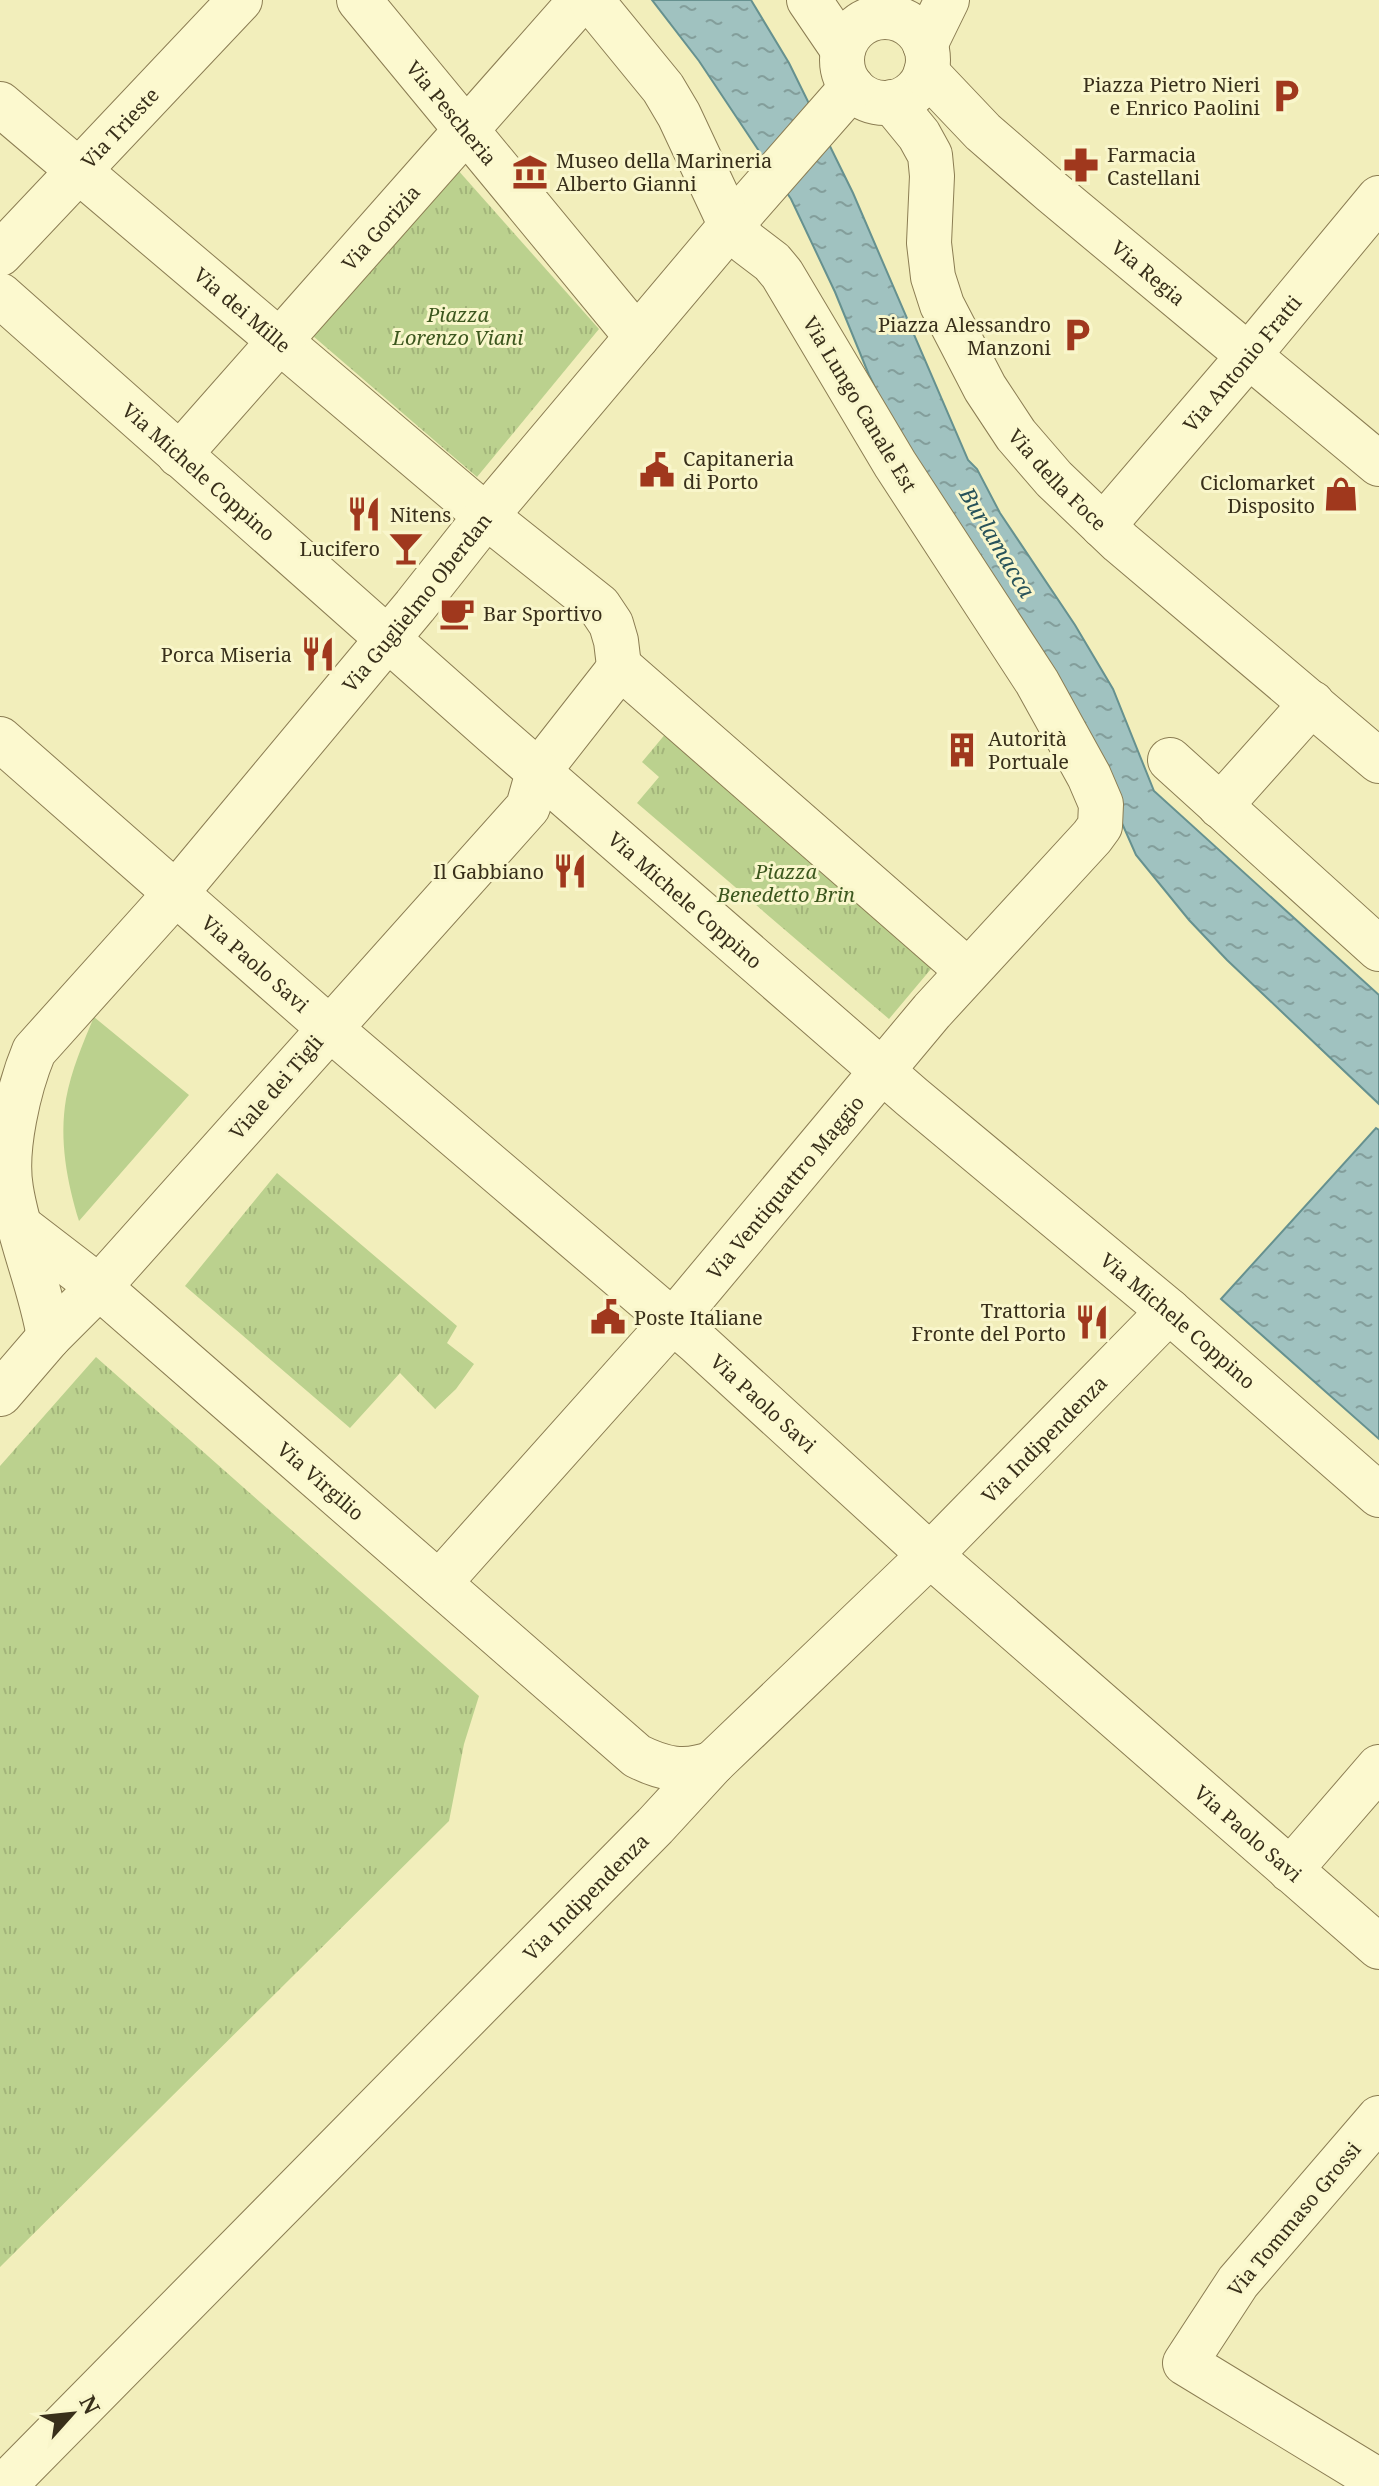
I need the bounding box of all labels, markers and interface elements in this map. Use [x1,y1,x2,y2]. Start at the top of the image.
street label: Via Pescheria [401,54,503,171]
place label: Piazza Pietro Nieri e Enrico Paolini [1083,71,1261,121]
parking icon: Piazza Pietro Nieri e Enrico Paolini [1267,77,1305,115]
street label: Via Trieste [75,81,164,174]
place label: Farmacia Castellani [1107,141,1201,191]
pharmacy icon: Farmacia Castellani [1062,146,1100,184]
place label: Museo della Marineria Alberto Gianni [556,147,772,197]
museum icon: Museo della Marineria Alberto Gianni [511,153,549,191]
street label: Via Gorizia [335,179,425,276]
street label: Via Regia [1106,234,1191,311]
street label: Via dei Mille [188,261,297,358]
street label: Via Antonio Fratti [1176,289,1307,437]
park label: Piazza Lorenzo Viani [392,301,523,351]
street label: Via Lungo Canale Est [797,311,923,497]
place label: Piazza Alessandro Manzoni [878,311,1052,361]
parking icon: Piazza Alessandro Manzoni [1058,316,1096,354]
street label: Via Michele Coppino [117,396,281,547]
street label: Via della Foce [1003,423,1113,536]
place label: Capitaneria di Porto [683,445,794,495]
public building icon: Capitaneria di Porto [638,451,676,489]
place label: Ciclomarket Disposito [1200,469,1315,519]
shop icon: Ciclomarket Disposito [1322,475,1360,513]
water label: Burlamacca [953,480,1043,603]
restaurant icon: Nitens [345,495,383,533]
place label: Nitens [390,501,451,528]
street label: Via Guglielmo Oberdan [336,507,497,697]
bar icon: Lucifero [387,529,425,567]
place label: Lucifero [300,535,380,562]
cafe icon: Bar Sportivo [438,594,476,632]
place label: Bar Sportivo [483,600,603,627]
restaurant icon: Porca Miseria [299,635,337,673]
place label: Porca Miseria [161,641,292,668]
place label: Autorità Portuale [988,725,1069,775]
building icon: Autorità Portuale [943,731,981,769]
street label: Via Michele Coppino [603,825,768,974]
restaurant icon: Il Gabbiano [551,852,589,890]
place label: Il Gabbiano [433,858,544,885]
park label: Piazza Benedetto Brin [716,858,855,908]
street label: Via Paolo Savi [196,909,315,1018]
street label: Viale dei Tigli [223,1029,329,1145]
street label: Via Ventiquattro Maggio [700,1089,870,1285]
street label: Via Michele Coppino [1095,1246,1262,1394]
place label: Trattoria Fronte del Porto [911,1297,1066,1347]
public building icon: Poste Italiane [589,1298,627,1336]
restaurant icon: Trattoria Fronte del Porto [1073,1303,1111,1341]
place label: Poste Italiane [634,1304,763,1331]
street label: Via Paolo Savi [705,1348,823,1459]
street label: Via Indipendenza [975,1369,1113,1508]
street label: Via Virgilio [272,1435,370,1526]
street label: Via Paolo Savi [1189,1779,1308,1888]
street label: Via Indipendenza [517,1827,654,1966]
street label: Via Tommaso Grossi [1221,2136,1367,2302]
north arrow [32,2374,112,2454]
text: N [73,2390,108,2419]

